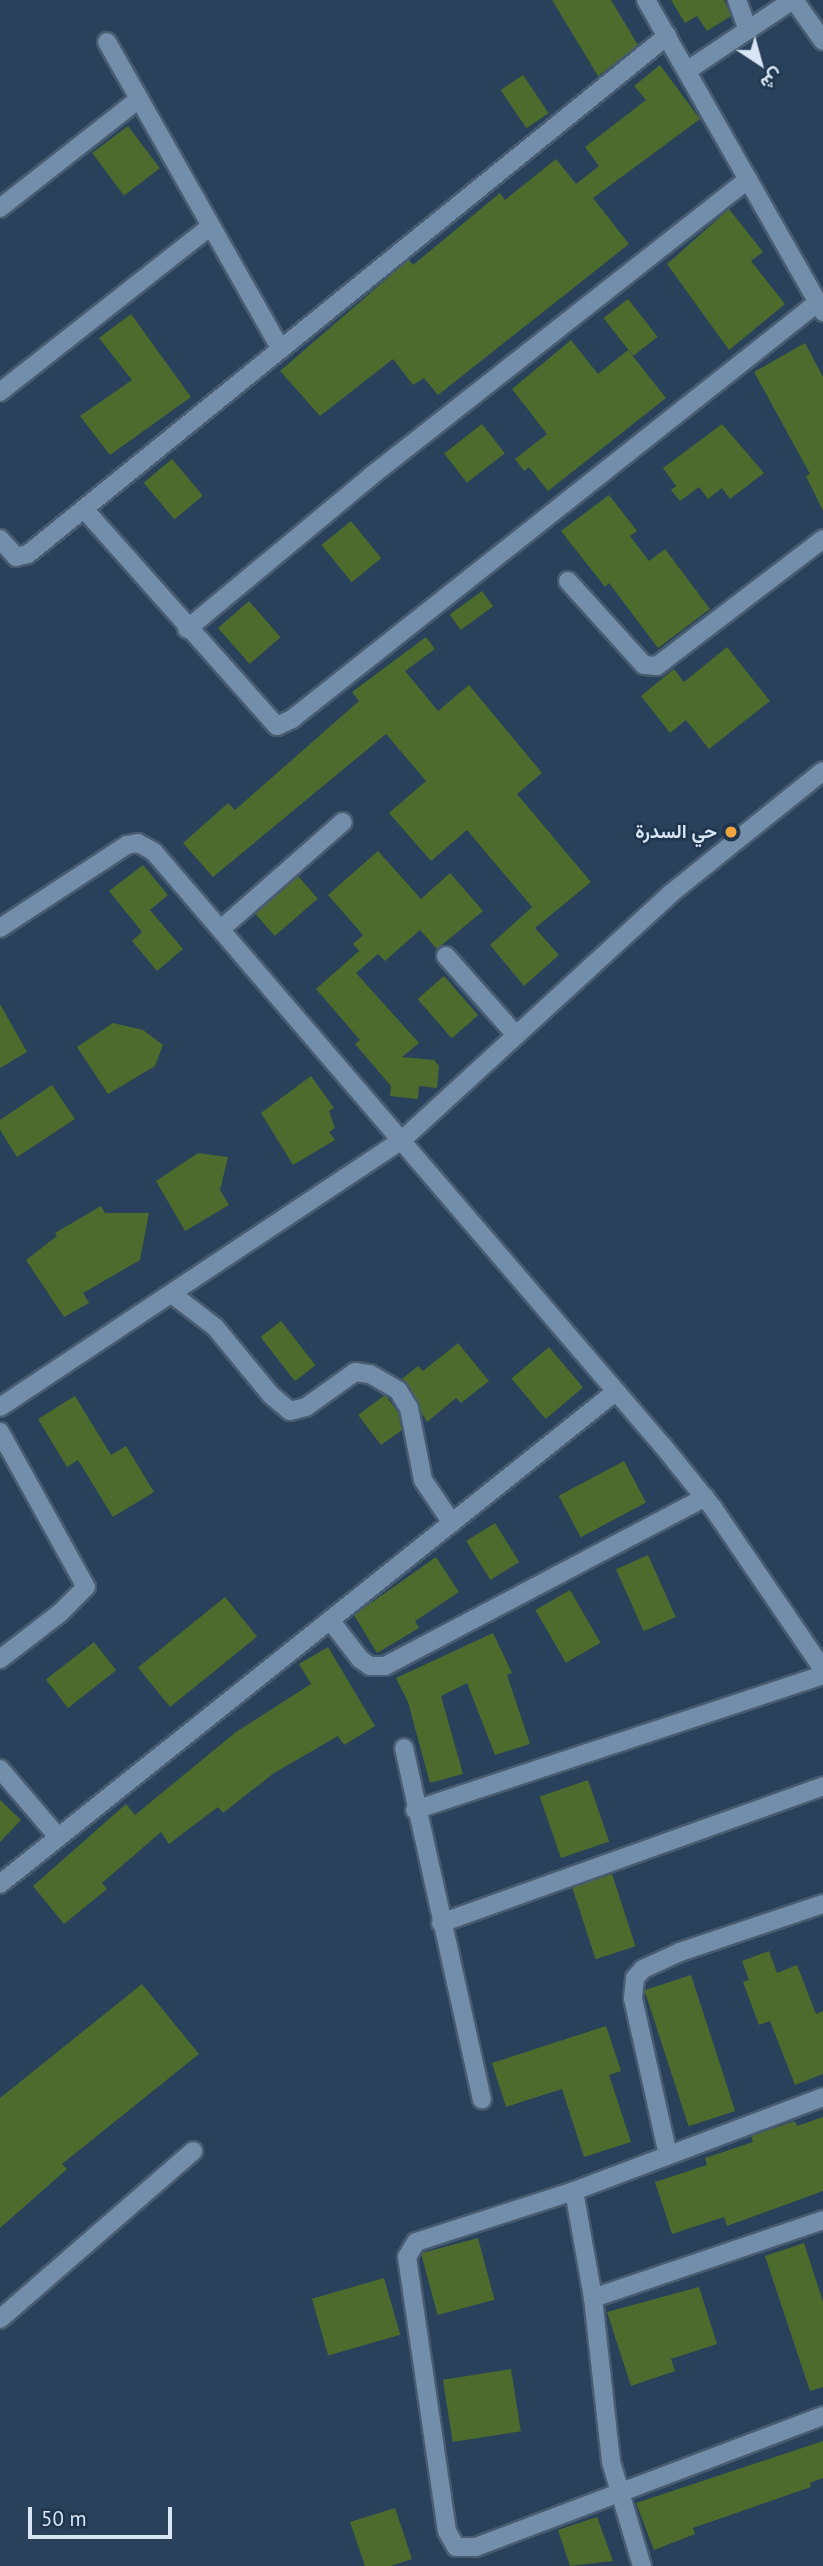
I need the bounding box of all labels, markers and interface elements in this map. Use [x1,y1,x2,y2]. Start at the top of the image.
north arrow [725,28,795,98]
text: ش [756,64,789,96]
place label: حي السدرة [635,821,717,843]
marker: حي السدرة [723,824,739,840]
scale bar [32,2492,175,2536]
text: 50 m [41,2505,87,2532]

